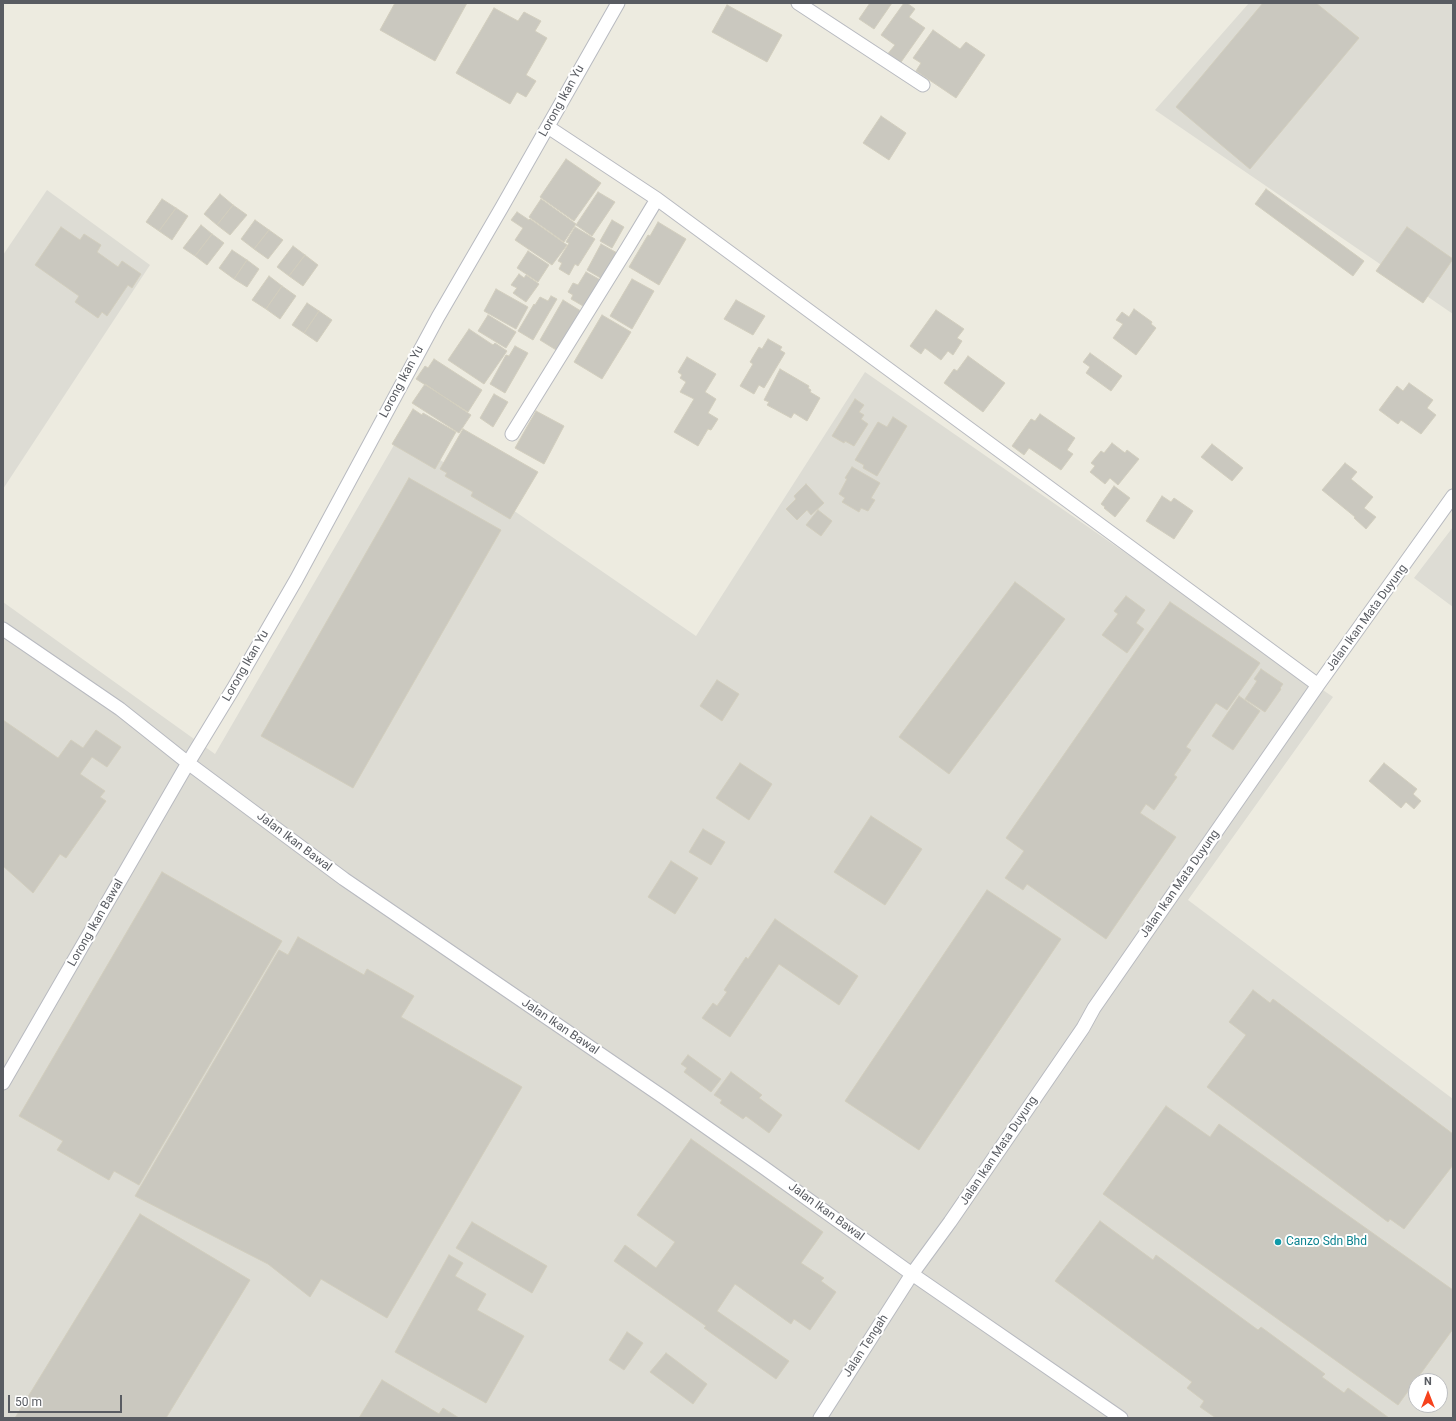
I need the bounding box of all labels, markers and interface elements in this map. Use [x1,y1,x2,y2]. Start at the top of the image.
street label: Lorong Ikan Yu [536,63,588,139]
street label: Lorong Ikan Yu [377,344,427,420]
street label: Jalan Ikan Mata Duyung [1323,562,1411,674]
street label: Lorong Ikan Yu [220,628,272,704]
street label: Jalan Ikan Bawal [254,809,334,875]
street label: Jalan Ikan Mata Duyung [1137,827,1223,941]
street label: Lorong Ikan Bawal [65,877,127,969]
street label: Jalan Ikan Bawal [519,996,601,1058]
street label: Jalan Ikan Mata Duyung [957,1094,1041,1208]
street label: Jalan Ikan Bawal [785,1180,867,1244]
place label: Canzo Sdn Bhd [1286,1235,1367,1249]
marker: Canzo Sdn Bhd [1273,1237,1283,1247]
street label: Jalan Tengah [840,1312,892,1380]
north arrow [1408,1373,1448,1413]
text: N [1424,1375,1432,1388]
scale bar [10,1387,124,1413]
text: 50 m [15,1395,42,1409]

